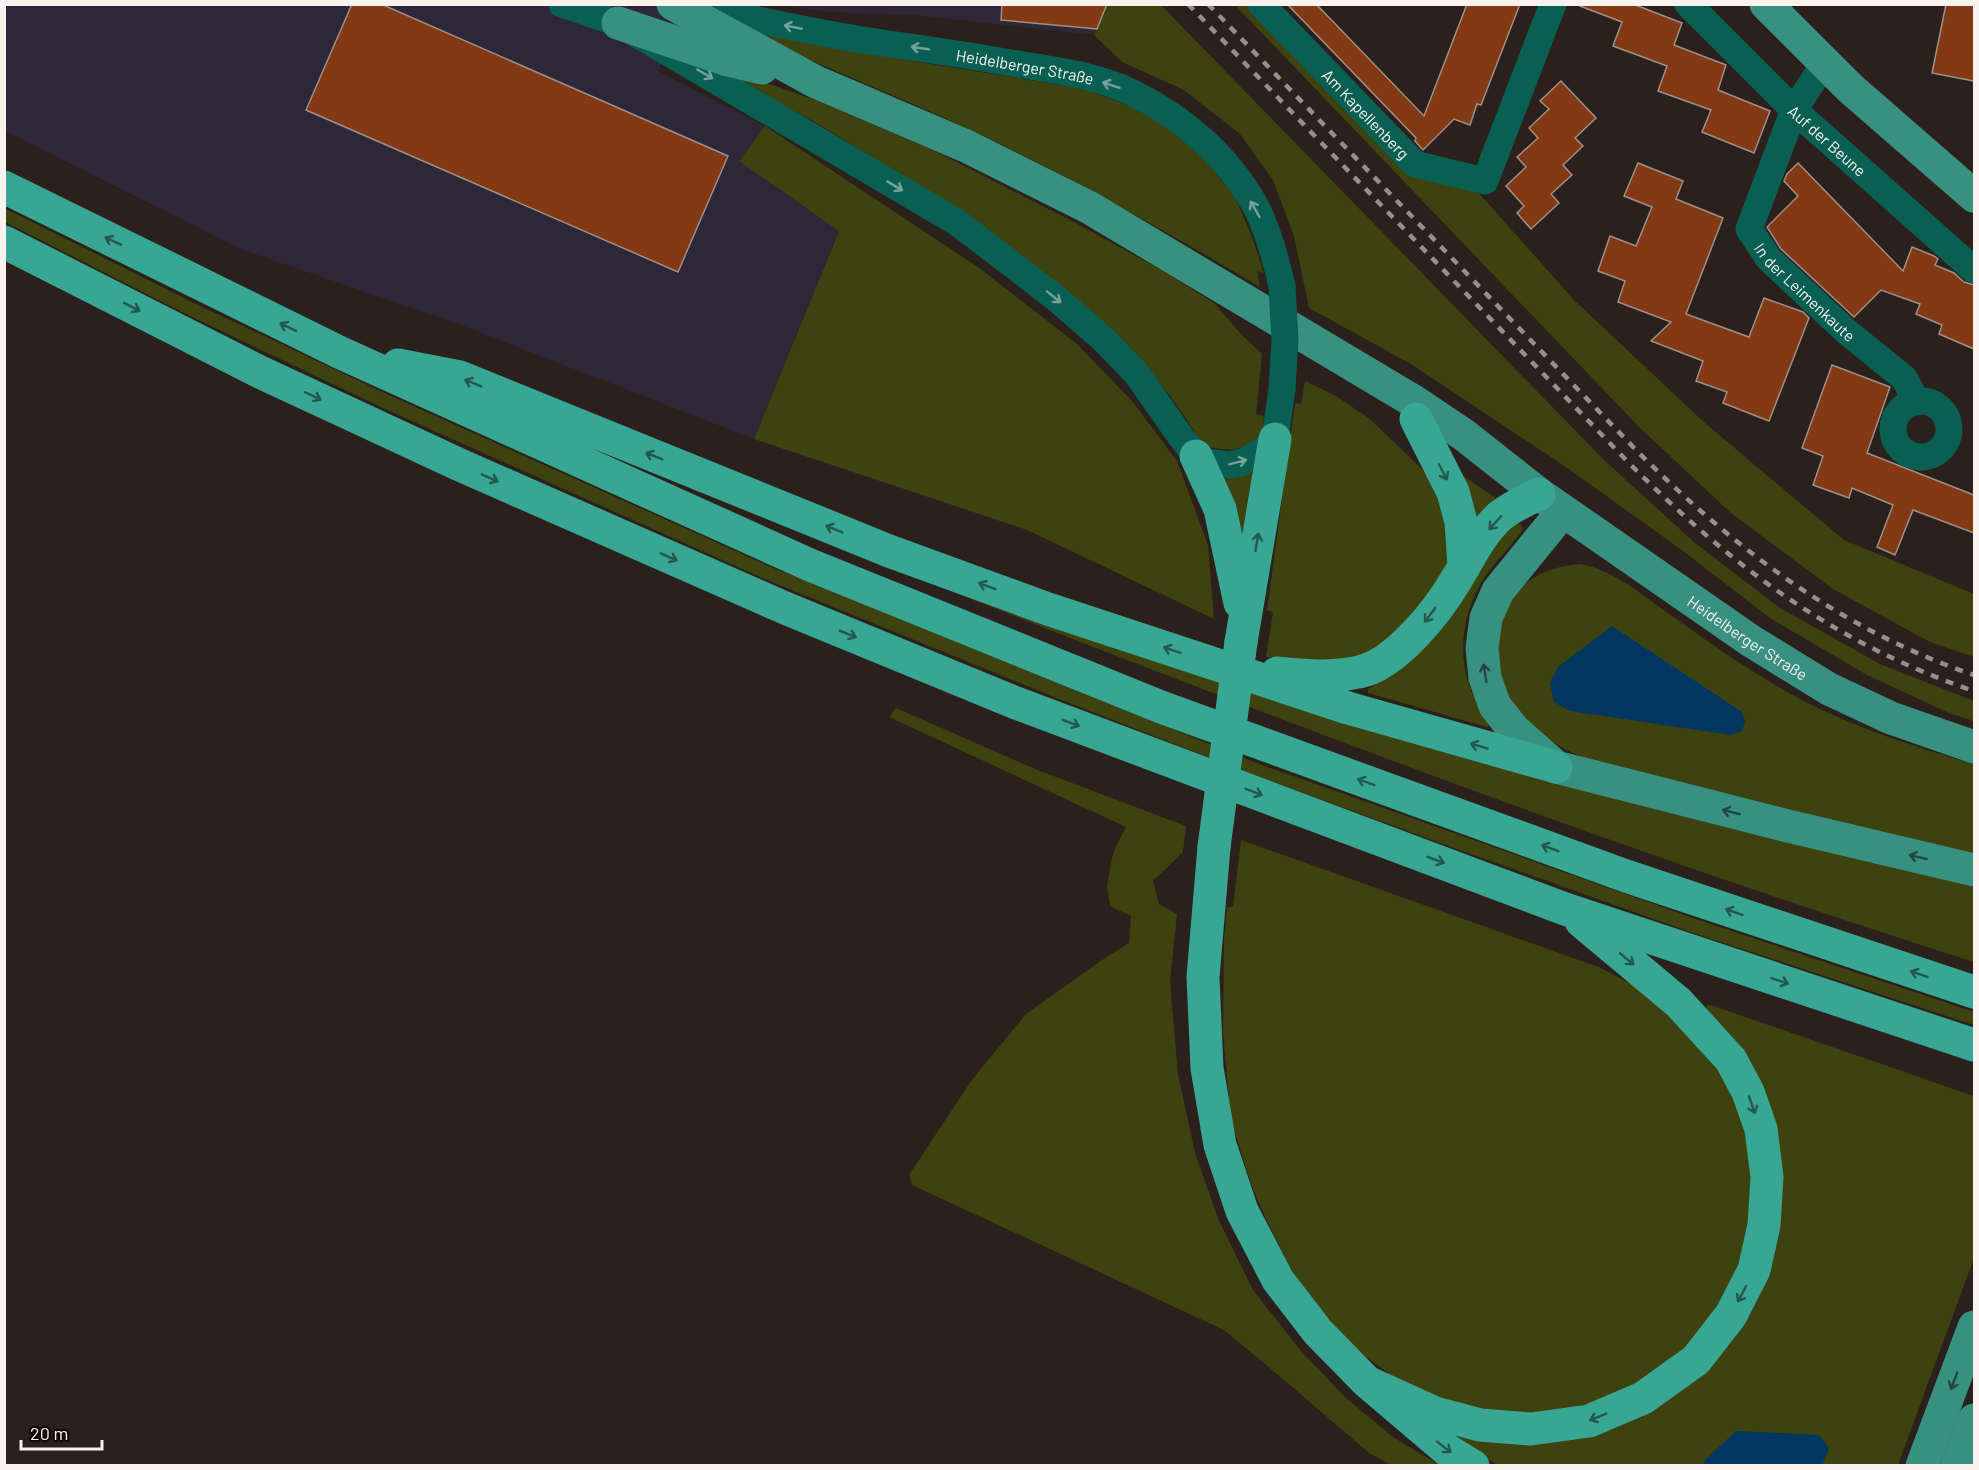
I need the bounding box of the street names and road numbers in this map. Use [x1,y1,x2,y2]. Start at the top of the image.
street label: Heidelberger Straße [955,44,1096,88]
street label: Am Kapellenberg [1319,65,1414,162]
street label: Auf der Beune [1785,100,1871,180]
street label: In der Leimenkaute [1751,239,1860,345]
street label: Heidelberger Straße [1684,591,1812,683]

